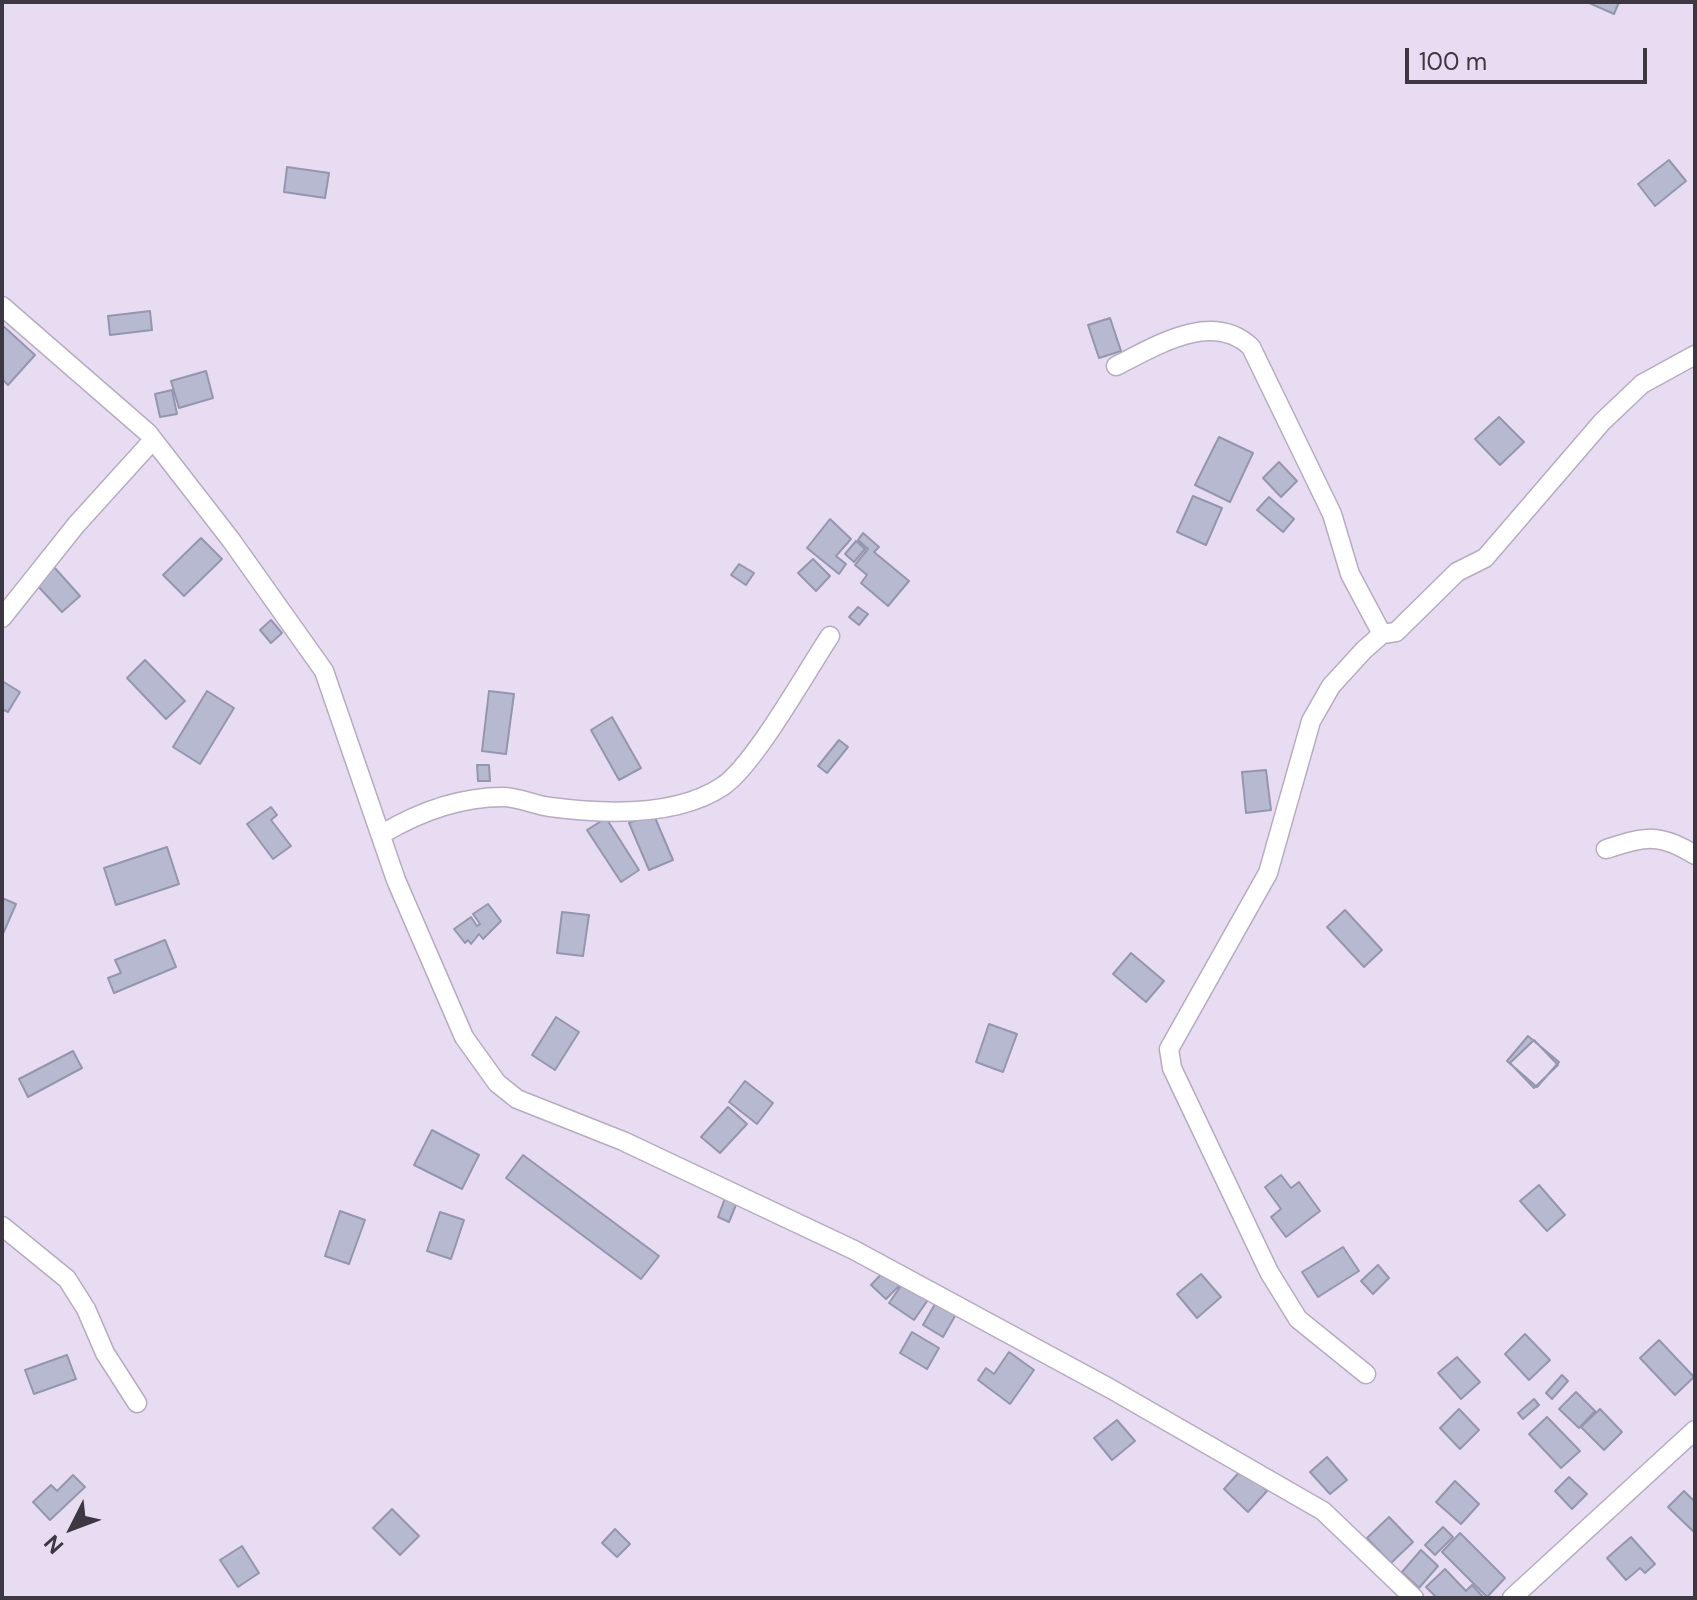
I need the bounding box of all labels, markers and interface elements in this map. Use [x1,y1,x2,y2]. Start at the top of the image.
scale bar [1409,32,1651,82]
text: 100 m [1419,46,1487,77]
north arrow [32,1488,112,1568]
text: N [38,1529,70,1560]

